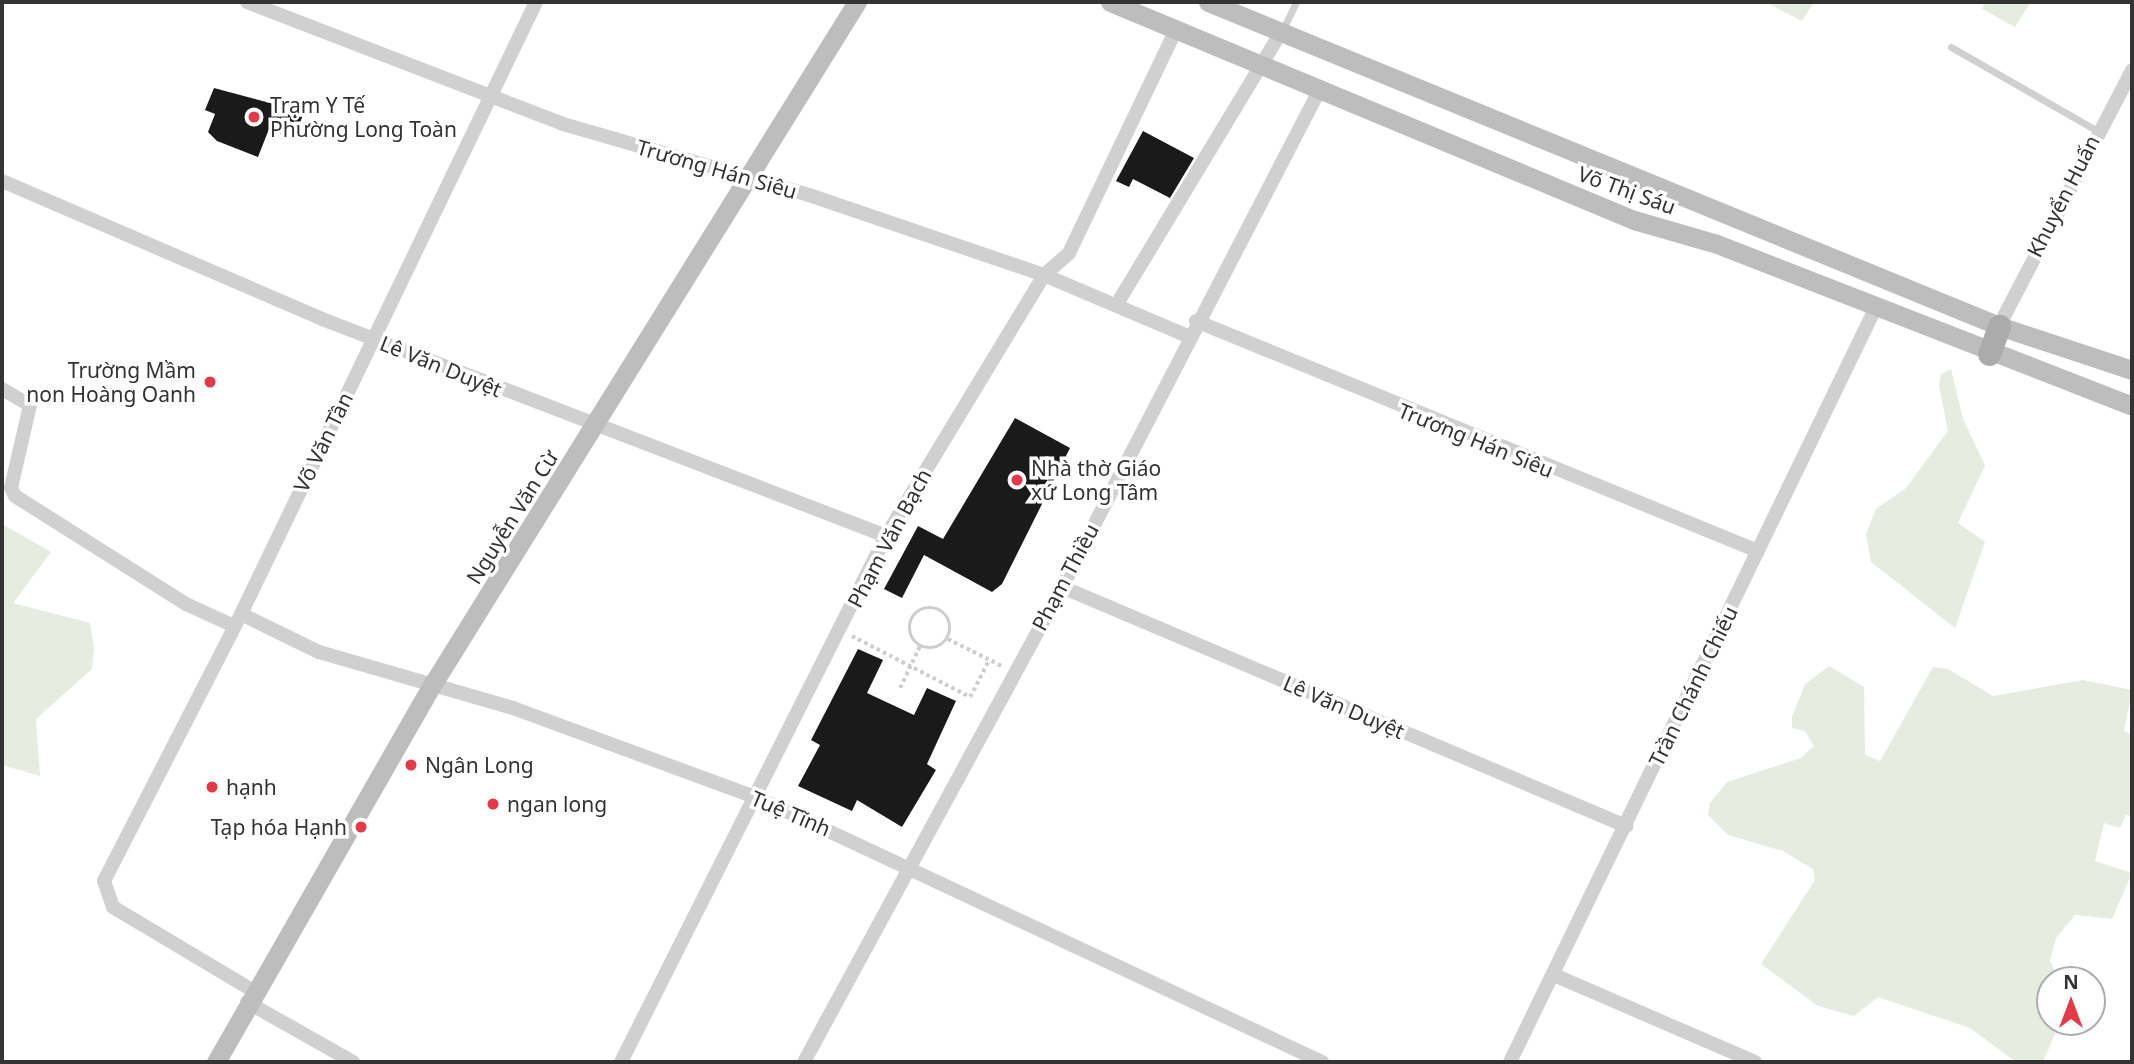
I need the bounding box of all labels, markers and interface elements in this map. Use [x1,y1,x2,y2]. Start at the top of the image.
place label: Trạm Y Tế Phường Long Toàn [270,92,457,142]
marker: Trạm Y Tế Phường Long Toàn [244,107,264,127]
street label: Khuyển Huấn [2022,131,2104,261]
street label: Trương Hán Siêu [634,134,800,204]
street label: Võ Thị Sáu [1575,161,1679,219]
street label: Lê Văn Duyệt [376,330,506,402]
place label: Trường Mầm non Hoàng Oanh [26,357,196,407]
marker: Trường Mầm non Hoàng Oanh [202,374,218,390]
street label: Võ Văn Tần [288,388,358,496]
street label: Trương Hán Siêu [1395,397,1557,483]
street label: Nguyễn Văn Cừ [461,446,563,588]
place label: Nhà thờ Giáo xứ Long Tâm [1031,455,1161,505]
street label: Phạm Văn Bạch [842,464,936,612]
marker: Nhà thờ Giáo xứ Long Tâm [1009,472,1025,488]
street label: Phạm Thiều [1026,519,1104,635]
street label: Trần Chánh Chiếu [1643,602,1743,770]
street label: Lê Văn Duyệt [1280,670,1408,744]
place label: Ngân Long [425,752,534,778]
marker: Ngân Long [403,757,419,773]
place label: hạnh [226,774,277,800]
marker: hạnh [204,779,220,795]
street label: Tuệ Tĩnh [747,785,835,841]
place label: ngan long [507,791,607,817]
marker: ngan long [485,796,501,812]
place label: Tạp hóa Hạnh [211,814,347,840]
marker: Tạp hóa Hạnh [353,819,369,835]
north arrow [2036,966,2106,1036]
text: N [2063,969,2079,995]

